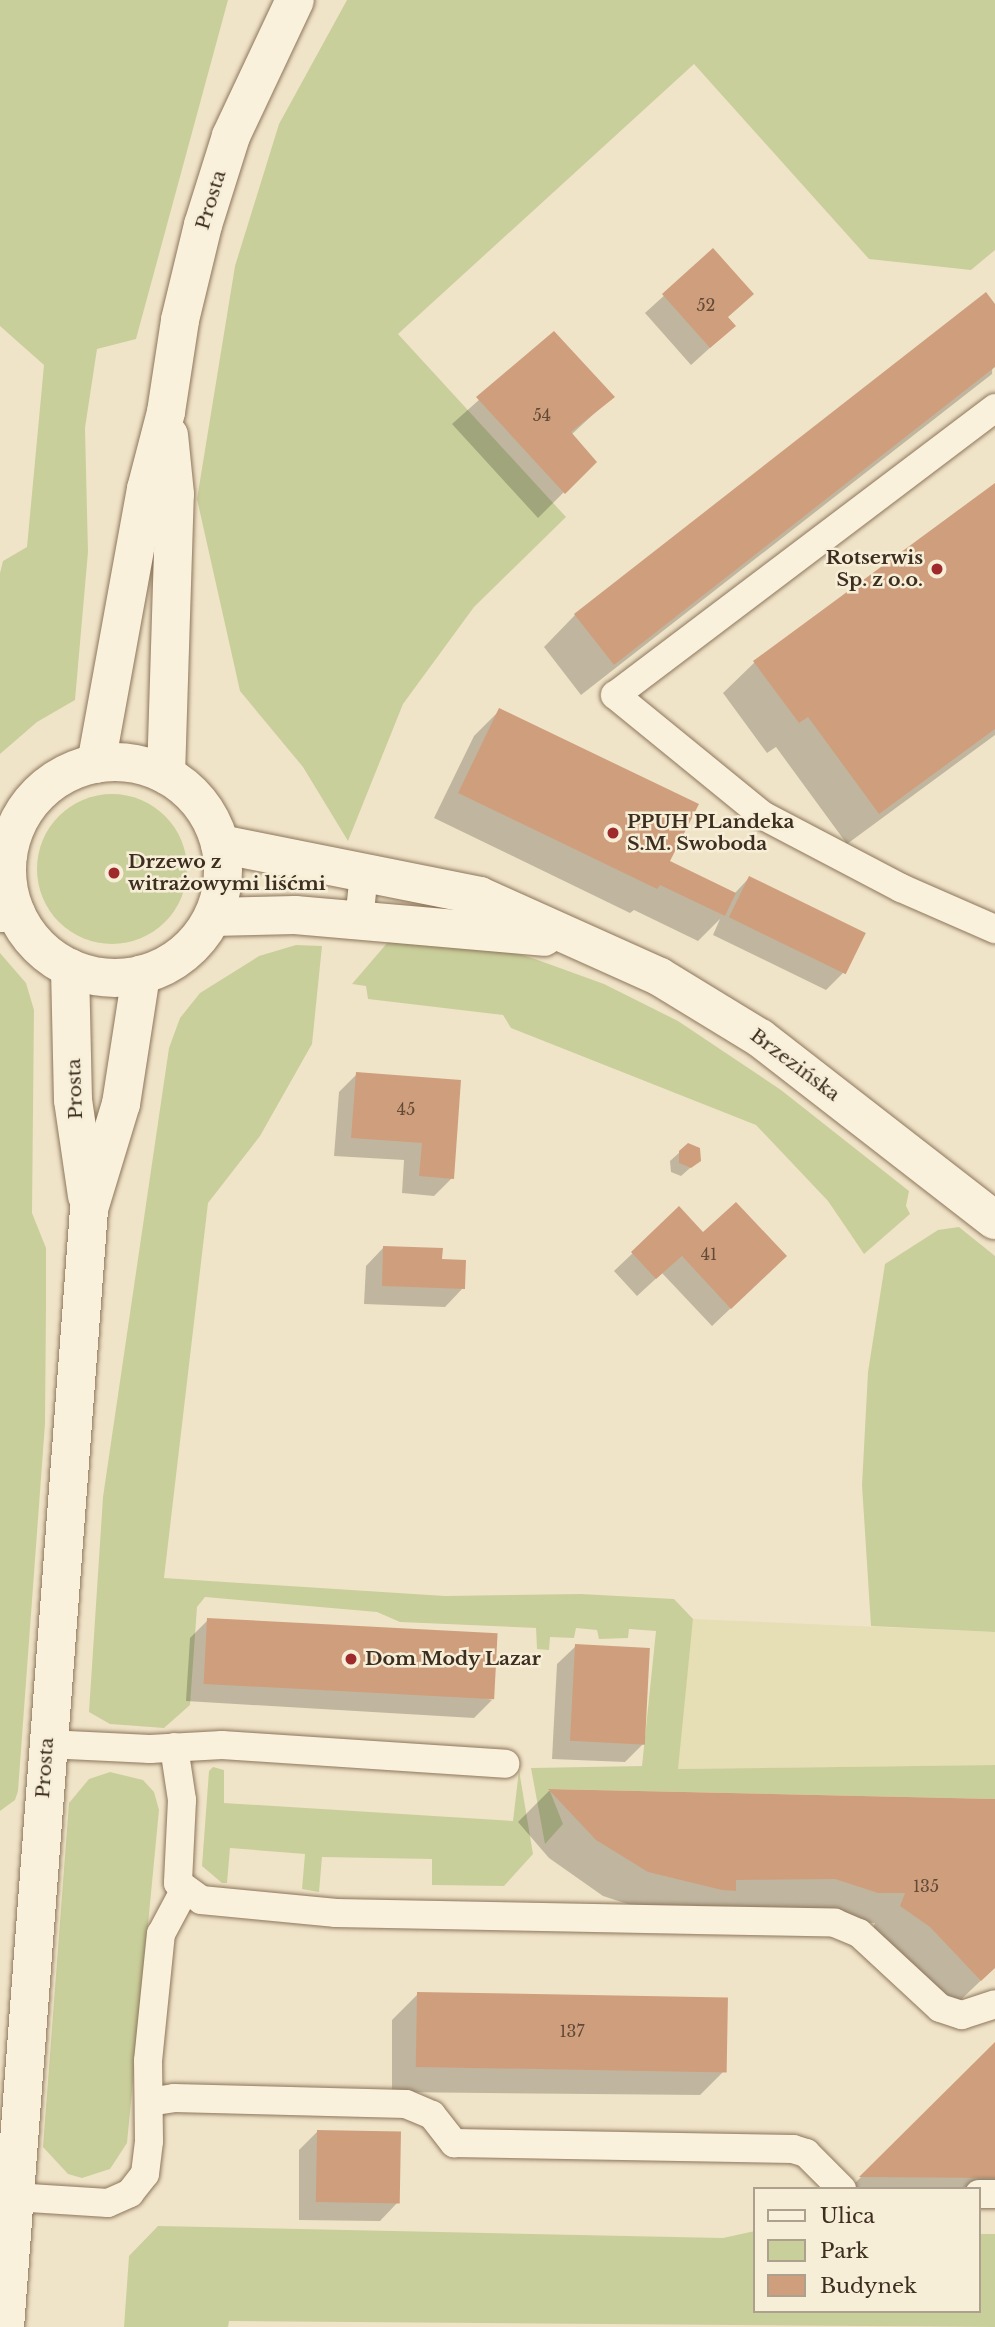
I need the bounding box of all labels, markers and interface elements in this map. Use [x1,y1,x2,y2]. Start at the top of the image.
street label: Prosta [191,168,231,232]
house number: 52 [697,295,715,315]
house number: 54 [533,405,551,425]
place label: Rotserwis Sp. z o.o. [826,547,923,591]
marker: Rotserwis Sp. z o.o. [929,561,945,577]
place label: PPUH PLandeka S.M. Swoboda [627,811,794,855]
marker: PPUH PLandeka S.M. Swoboda [605,825,621,841]
place label: Drzewo z witrażowymi liśćmi [128,851,326,895]
marker: Drzewo z witrażowymi liśćmi [106,865,122,881]
street label: Brzezińska [746,1024,844,1106]
street label: Prosta [63,1058,87,1120]
house number: 45 [397,1099,415,1119]
house number: 41 [701,1244,717,1264]
place label: Dom Mody Lazar [365,1648,542,1670]
marker: Dom Mody Lazar [343,1651,359,1667]
street label: Prosta [32,1737,58,1799]
house number: 135 [913,1876,939,1896]
house number: 137 [559,2021,585,2041]
legend [754,2187,981,2313]
text: Ulica [820,2203,875,2229]
text: Park [820,2238,869,2264]
text: Budynek [820,2273,917,2299]

